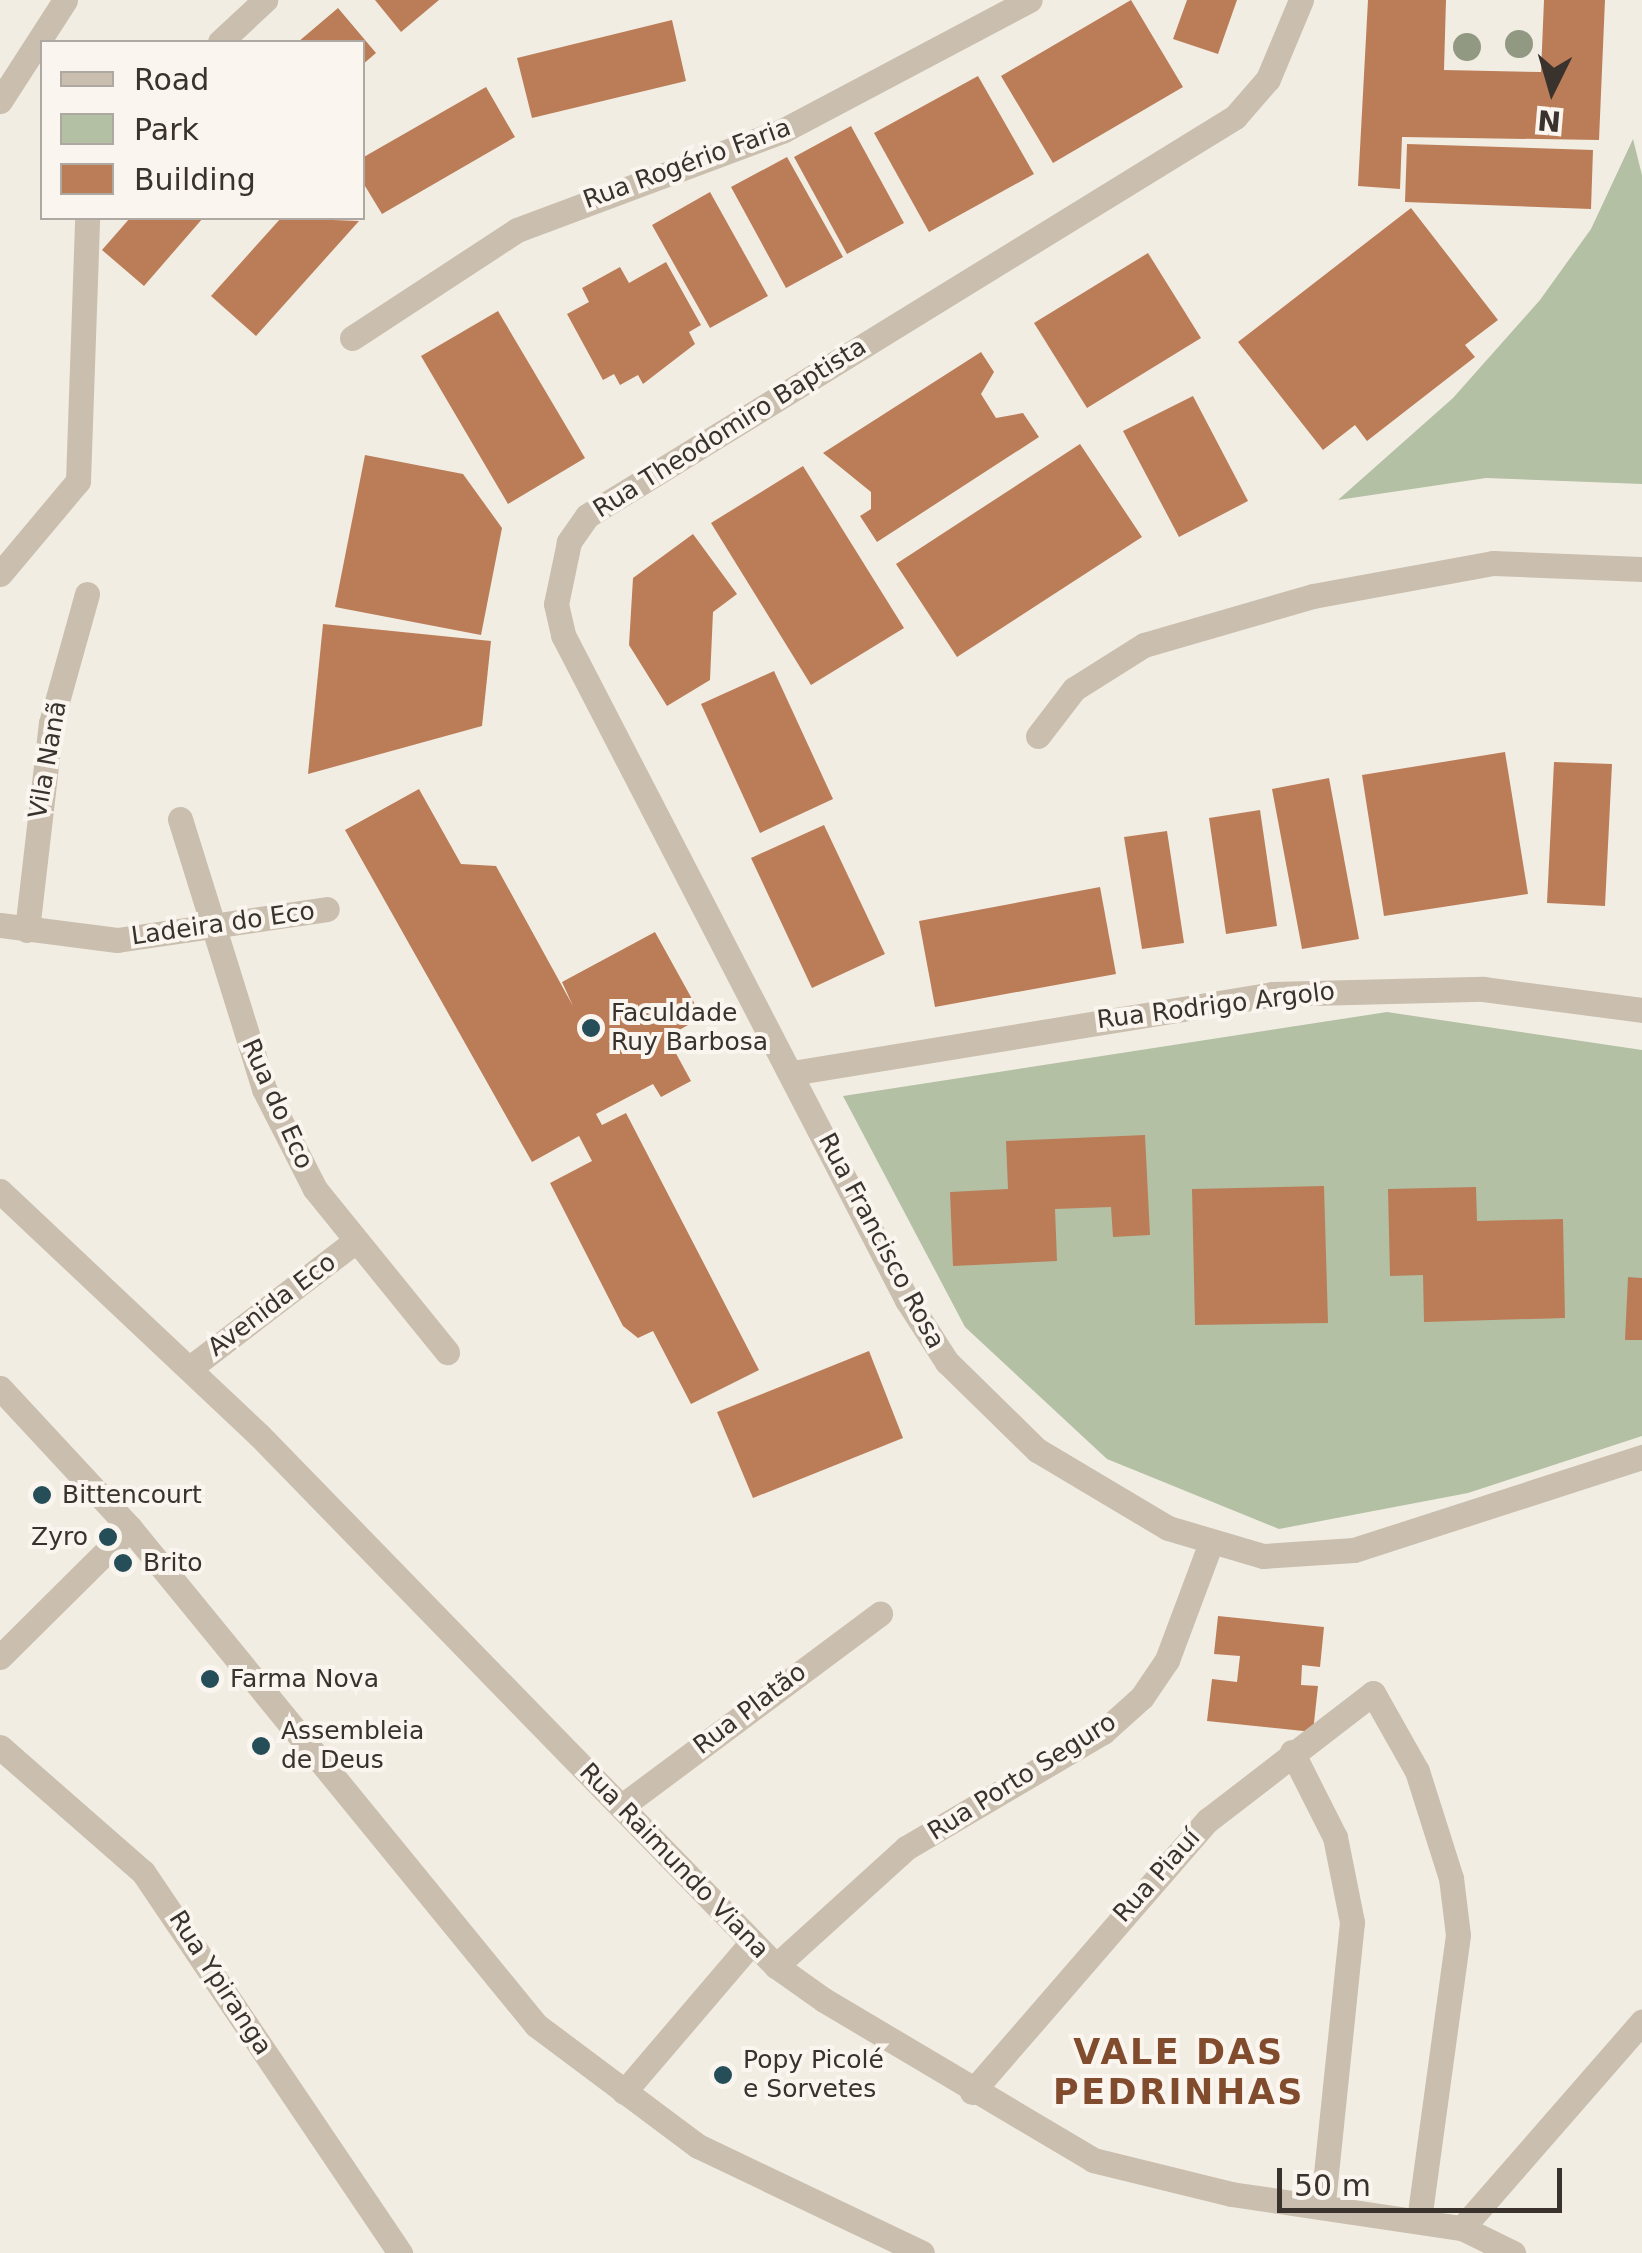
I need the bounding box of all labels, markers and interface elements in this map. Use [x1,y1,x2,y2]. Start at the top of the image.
legend [40,40,365,220]
north arrow [1502,40,1602,140]
text: Road [134,62,209,97]
text: N [1536,103,1562,138]
text: Park [134,112,199,147]
street label: Rua Rogério Faria [579,113,795,215]
text: Building [134,162,256,197]
street label: Rua Theodomiro Baptista [588,332,872,524]
street label: Vila Nanã [23,699,73,821]
street label: Ladeira do Eco [129,896,317,952]
street label: Rua Rodrigo Argolo [1095,977,1337,1035]
place label: Faculdade Ruy Barbosa [611,999,768,1058]
marker: Faculdade Ruy Barbosa [580,1017,602,1039]
street label: Rua do Eco [235,1034,319,1174]
street label: Rua Francisco Rosa [811,1128,951,1354]
street label: Avenida Eco [202,1247,342,1363]
place label: Bittencourt [62,1480,202,1510]
marker: Bittencourt [31,1484,53,1506]
place label: Zyro [31,1522,88,1552]
marker: Zyro [97,1526,119,1548]
place label: Brito [143,1548,202,1578]
marker: Brito [112,1552,134,1574]
street label: Rua Platão [688,1657,812,1761]
place label: Farma Nova [230,1664,379,1694]
marker: Farma Nova [199,1668,221,1690]
street label: Rua Porto Seguro [922,1707,1122,1847]
place label: Assembleia de Deus [281,1717,424,1776]
marker: Assembleia de Deus [250,1735,272,1757]
street label: Rua Raimundo Viana [573,1757,775,1965]
street label: Rua Piauí [1107,1823,1207,1929]
street label: Rua Ypiranga [162,1905,278,2061]
district label: VALE DAS PEDRINHAS [1053,2031,1305,2113]
place label: Popy Picolé e Sorvetes [743,2046,884,2105]
marker: Popy Picolé e Sorvetes [712,2064,734,2086]
scale bar [1282,2148,1567,2210]
text: 50 m [1294,2168,1371,2203]

